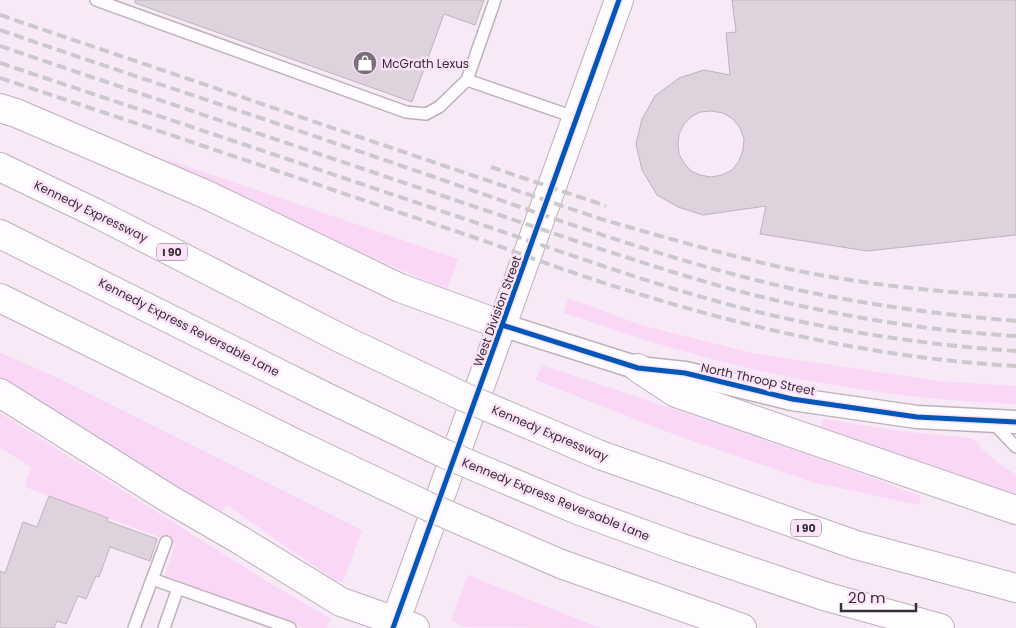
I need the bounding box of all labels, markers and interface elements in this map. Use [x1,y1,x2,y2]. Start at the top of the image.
shop icon: McGrath Lexus [352,50,378,76]
place label: McGrath Lexus [382,55,469,72]
street label: Kennedy Expressway [31,176,151,246]
road number: I 90 [157,243,187,260]
street label: West Division Street [469,253,525,369]
street label: Kennedy Express Reversable Lane [96,274,282,380]
street label: North Throop Street [699,359,817,399]
street label: Kennedy Expressway [489,401,611,465]
street label: Kennedy Express Reversable Lane [460,453,652,545]
road number: I 90 [791,520,821,536]
scale bar [841,580,916,612]
text: 20 m [848,587,886,608]

